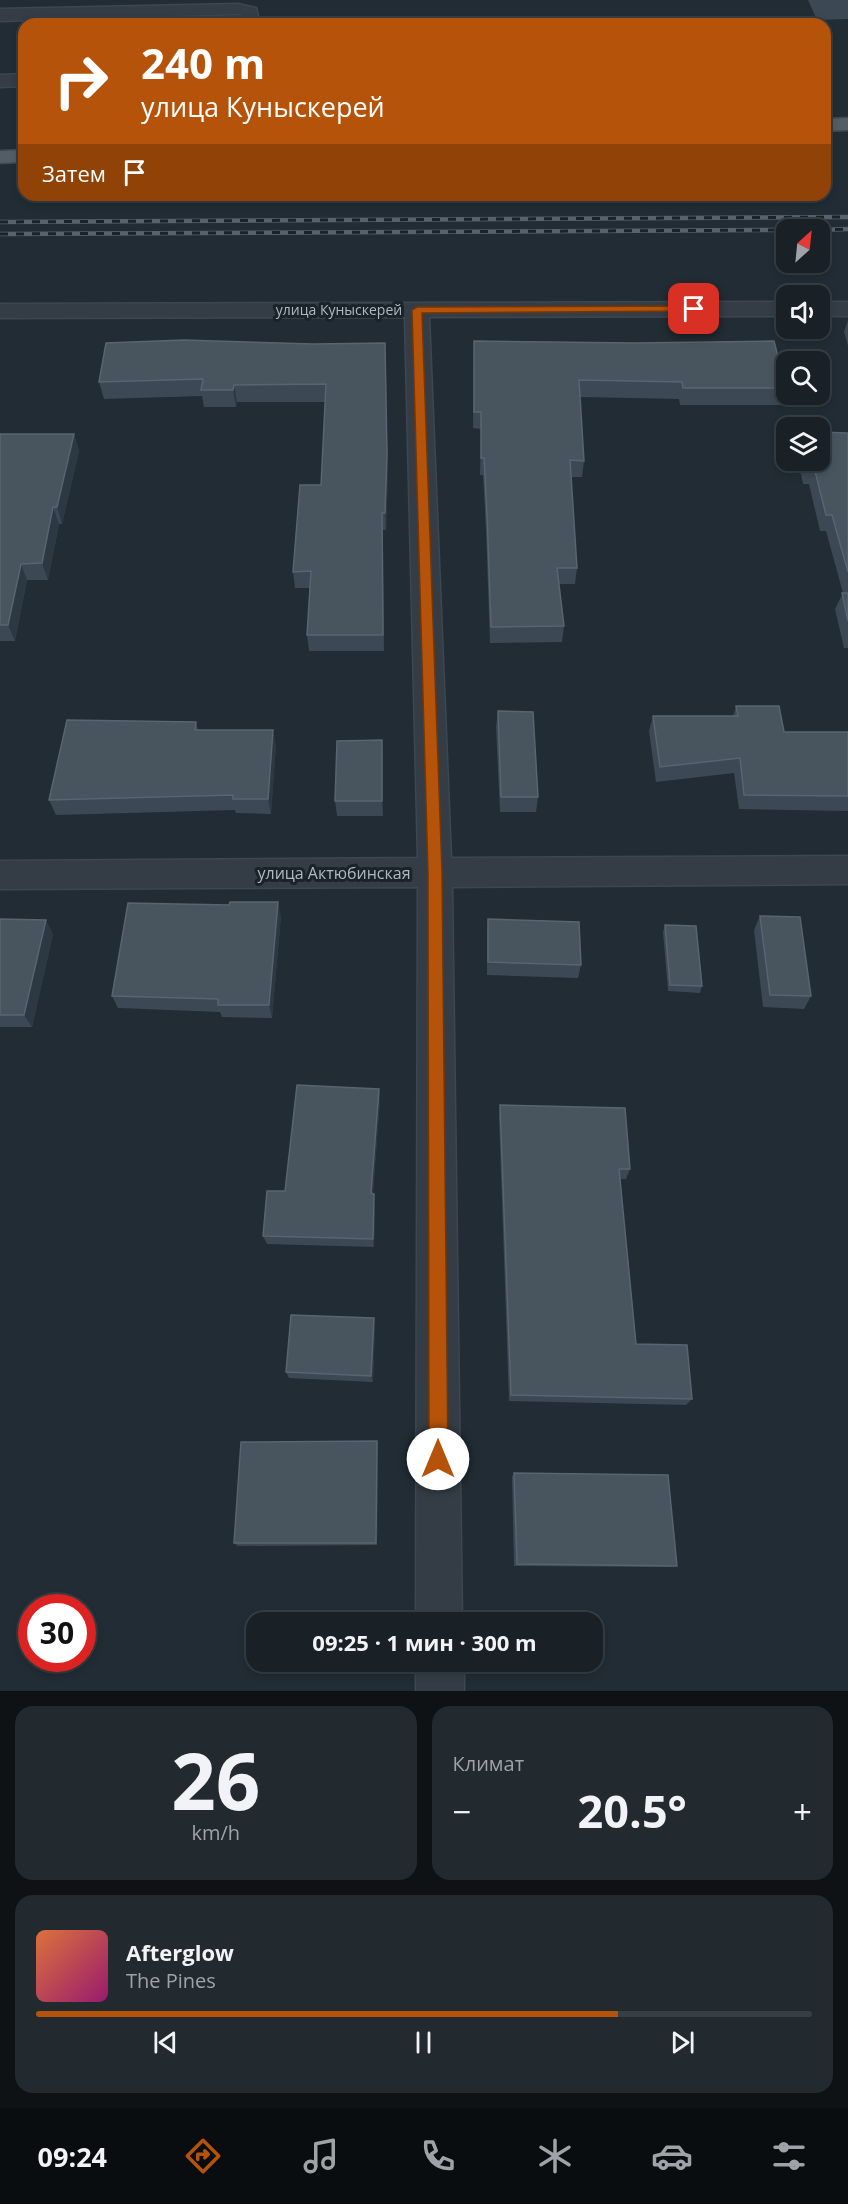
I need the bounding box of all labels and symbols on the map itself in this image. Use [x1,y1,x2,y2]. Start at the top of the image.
north arrow [776,219,830,273]
pin [668,283,719,334]
street label: улица Куныскерей [276,300,402,319]
street label: улица Актюбинская [257,862,411,884]
position arrow [406,1427,470,1491]
speed limit sign: 30 [18,1594,96,1672]

